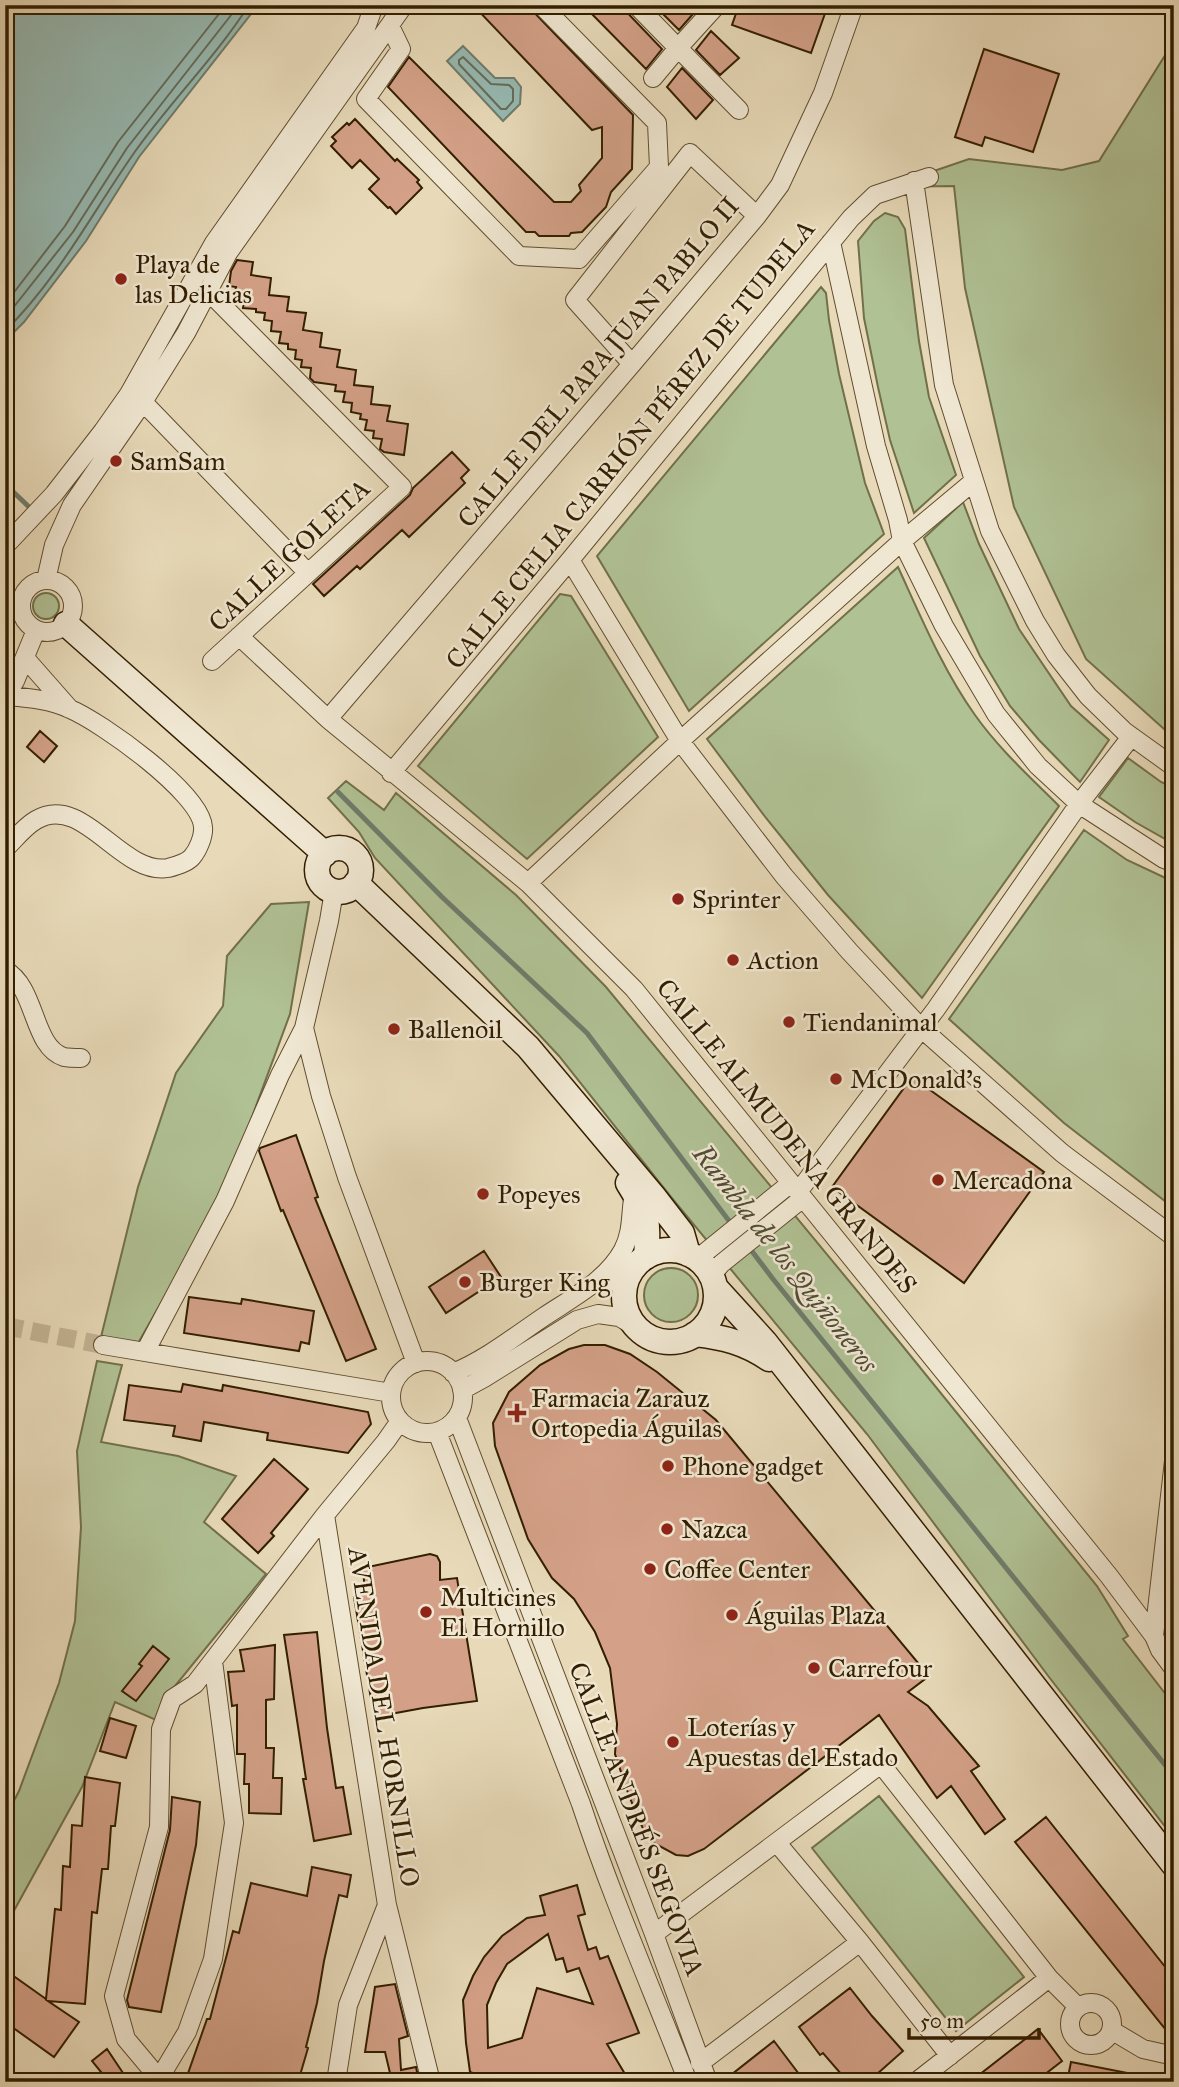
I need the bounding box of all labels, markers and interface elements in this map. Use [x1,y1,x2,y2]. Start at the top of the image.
street label: CALLE DEL PAPA JUAN PABLO II [450,190,746,534]
street label: CALLE CELIA CARRIÓN PÉREZ DE TUDELA [439,213,822,675]
place label: Playa de las Delicias [135,248,252,310]
marker: Playa de las Delicias [113,271,129,287]
place label: SamSam [130,445,226,477]
marker: SamSam [108,453,124,469]
street label: CALLE GOLETA [202,472,377,638]
place label: Sprinter [692,883,781,915]
marker: Sprinter [670,891,686,907]
place label: Action [746,944,819,976]
marker: Action [725,952,741,968]
street label: CALLE ALMUDENA GRANDES [650,972,924,1300]
place label: Tiendanimal [803,1006,938,1038]
place label: Ballenoil [408,1013,503,1045]
marker: Tiendanimal [781,1014,797,1030]
marker: Ballenoil [386,1021,402,1037]
place label: McDonald's [850,1063,982,1095]
marker: McDonald's [828,1071,844,1087]
water label: Rambla de los Quiñoneros [685,1136,886,1380]
place label: Mercadona [952,1164,1072,1196]
marker: Mercadona [930,1172,946,1188]
place label: Popeyes [497,1178,580,1210]
marker: Popeyes [475,1186,491,1202]
place label: Burger King [479,1266,611,1298]
marker: Burger King [457,1274,473,1290]
place label: Farmacia Zarauz Ortopedia Águilas [531,1382,722,1444]
marker: Farmacia Zarauz Ortopedia Águilas [509,1405,525,1421]
place label: Phone gadget [682,1450,823,1482]
marker: Phone gadget [660,1458,676,1474]
place label: Nazca [681,1513,747,1545]
marker: Nazca [659,1521,675,1537]
street label: AVENIDA DEL HORNILLO [341,1544,427,1889]
place label: Coffee Center [664,1553,810,1585]
marker: Coffee Center [642,1561,658,1577]
place label: Multicines El Hornillo [440,1581,565,1643]
place label: Águilas Plaza [745,1599,886,1631]
marker: Multicines El Hornillo [418,1604,434,1620]
marker: Águilas Plaza [724,1607,740,1623]
place label: Carrefour [828,1652,933,1684]
street label: CALLE ANDRÉS SEGOVIA [562,1658,712,1981]
marker: Carrefour [806,1660,822,1676]
place label: Loterías y Apuestas del Estado [686,1711,898,1773]
marker: Loterías y Apuestas del Estado [665,1734,681,1750]
scale bar [909,1996,1039,2040]
text: 50 m [920,2008,965,2034]

